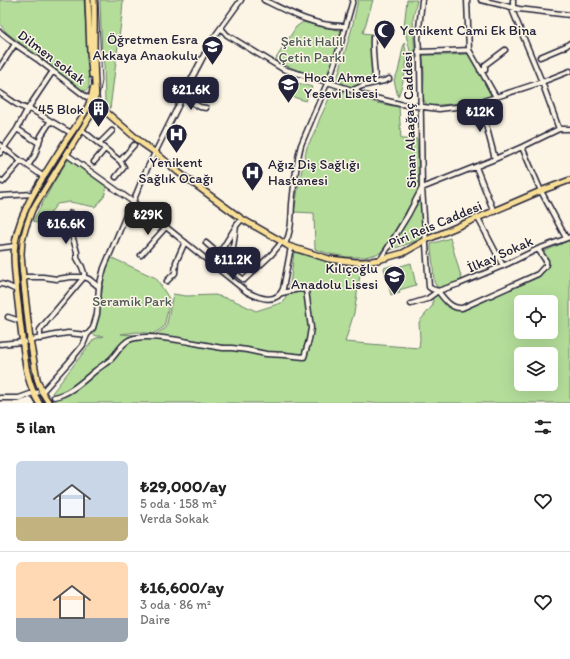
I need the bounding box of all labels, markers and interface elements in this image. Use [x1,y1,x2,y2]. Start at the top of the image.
mosque icon: Yenikent Cami Ek Bina [372,17,398,50]
place label: Yenikent Cami Ek Bina [400,22,537,39]
street label: Dilmen sokak [14,26,90,89]
place label: Öğretmen Esra Akkaya Anaokulu [93,31,199,64]
park label: Şehit Halil Çetin Parkı [279,33,345,66]
school or university icon: Öğretmen Esra Akkaya Anaokulu [200,34,226,67]
street label: Sinan Alaağaç Caddesi [399,52,420,188]
place label: Hoca Ahmet Yesevi Lisesi [304,69,378,102]
school or university icon: Hoca Ahmet Yesevi Lisesi [276,72,302,105]
pin: ₺21.6K [158,77,224,111]
text: ₺21.6K [172,82,210,97]
building icon: 45 Blok [86,96,112,129]
pin: ₺12K [456,99,504,133]
place label: 45 Blok [38,101,84,118]
text: ₺12K [466,104,494,119]
hospital icon: Yenikent Sağlık Ocağı [163,121,189,154]
place label: Yenikent Sağlık Ocağı [139,154,213,187]
place label: Ağız Diş Sağlığı Hastanesi [268,156,360,189]
hospital icon: Ağız Diş Sağlığı Hastanesi [239,159,265,192]
street label: Piri Reis Caddesi [386,197,485,252]
pin: ₺29K [124,202,172,236]
text: ₺29K [134,207,162,222]
pin: ₺16.6K [33,211,99,245]
text: ₺16.6K [47,216,85,231]
street label: İlkay Sokak [465,232,536,276]
pin: ₺11.2K [200,247,266,281]
text: ₺11.2K [214,252,252,267]
place label: Kılıçoğlu Anadolu Lisesi [291,260,378,293]
school or university icon: Kılıçoğlu Anadolu Lisesi [381,263,407,296]
park label: Seramik Park [92,293,172,310]
map controls [514,295,558,391]
button: locate [514,295,558,339]
button: layers [514,347,558,391]
icon: filters [532,416,554,438]
text: 5 ilan [16,417,55,437]
text: ₺29,000/ay [140,476,226,496]
icon: home [48,477,96,525]
icon: heart [532,490,554,512]
text: 5 oda · 158 m² [140,496,217,511]
text: Verda Sokak [140,511,209,526]
text: ₺16,600/ay [140,577,224,597]
icon: home [48,578,96,626]
icon: heart [532,591,554,613]
text: 3 oda · 86 m² [140,597,211,612]
text: Daire [140,612,170,627]

